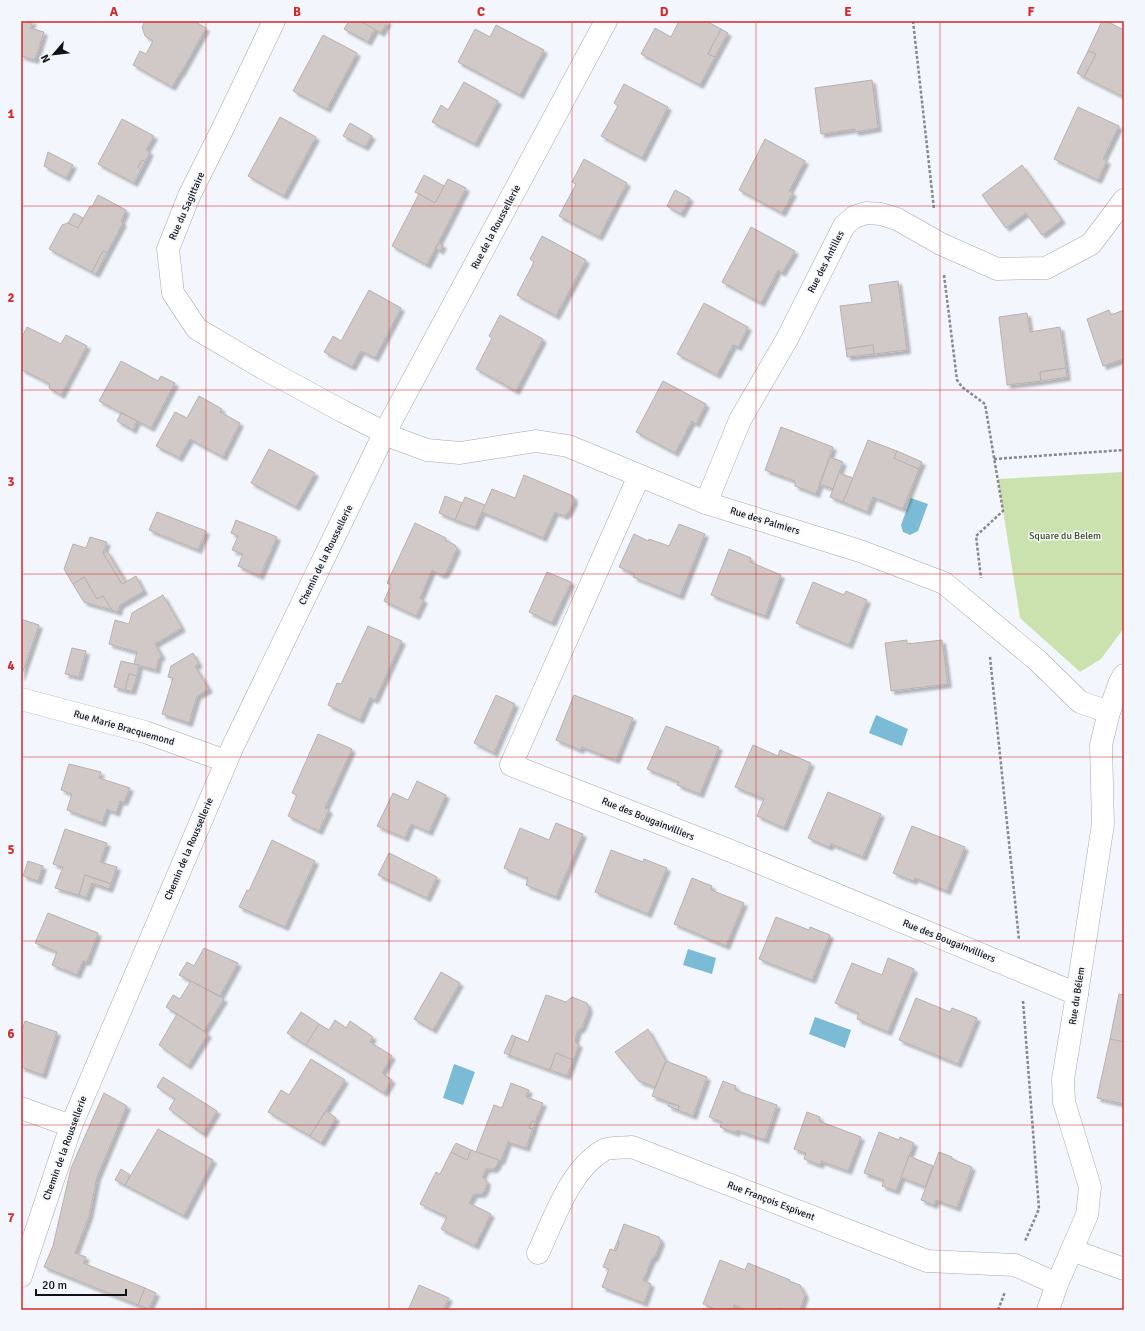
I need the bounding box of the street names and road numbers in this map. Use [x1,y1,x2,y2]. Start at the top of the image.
street label: Rue du Sagittaire [167,170,207,242]
street label: Rue de la Roussellerie [469,183,523,271]
street label: Rue des Antilles [805,228,847,295]
street label: Chemin de la Roussellerie [296,503,356,607]
street label: Rue des Palmiers [729,505,802,538]
street label: Rue Marie Bracquemond [72,708,176,748]
street label: Rue des Bougainvilliers [600,795,697,843]
street label: Chemin de la Roussellerie [162,796,216,902]
street label: Rue des Bougainvilliers [901,917,998,965]
street label: Rue du Bélem [1067,966,1087,1026]
street label: Chemin de la Roussellerie [41,1094,89,1202]
street label: Rue François Espivent [725,1179,817,1223]

